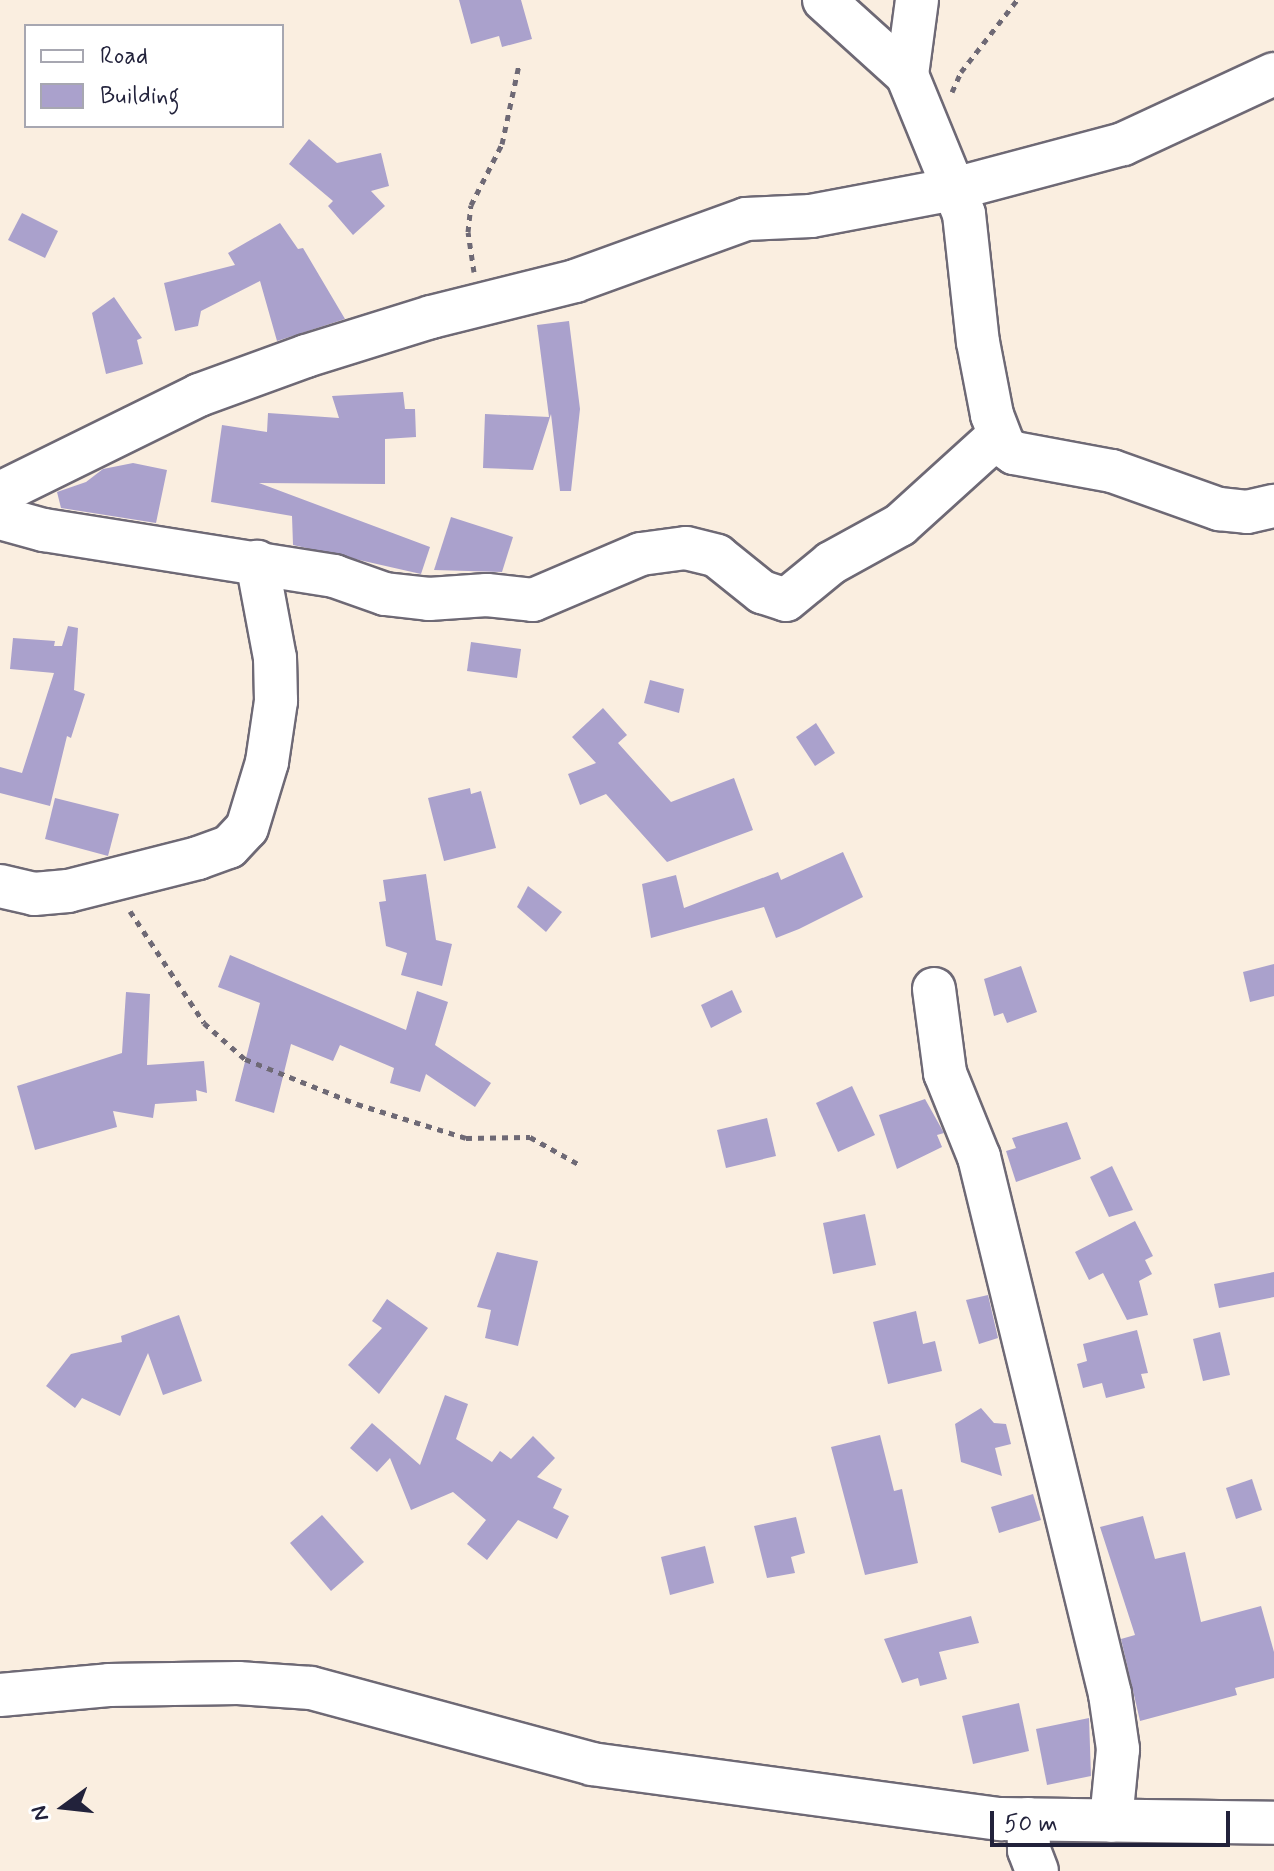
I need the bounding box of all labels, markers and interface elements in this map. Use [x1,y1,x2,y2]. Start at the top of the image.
legend [24,24,284,128]
text: Road [100,41,148,72]
text: Building [100,81,180,112]
north arrow [24,1767,104,1847]
scale bar [994,1795,1234,1845]
text: N [25,1803,56,1824]
text: 50 m [1004,1809,1058,1840]

